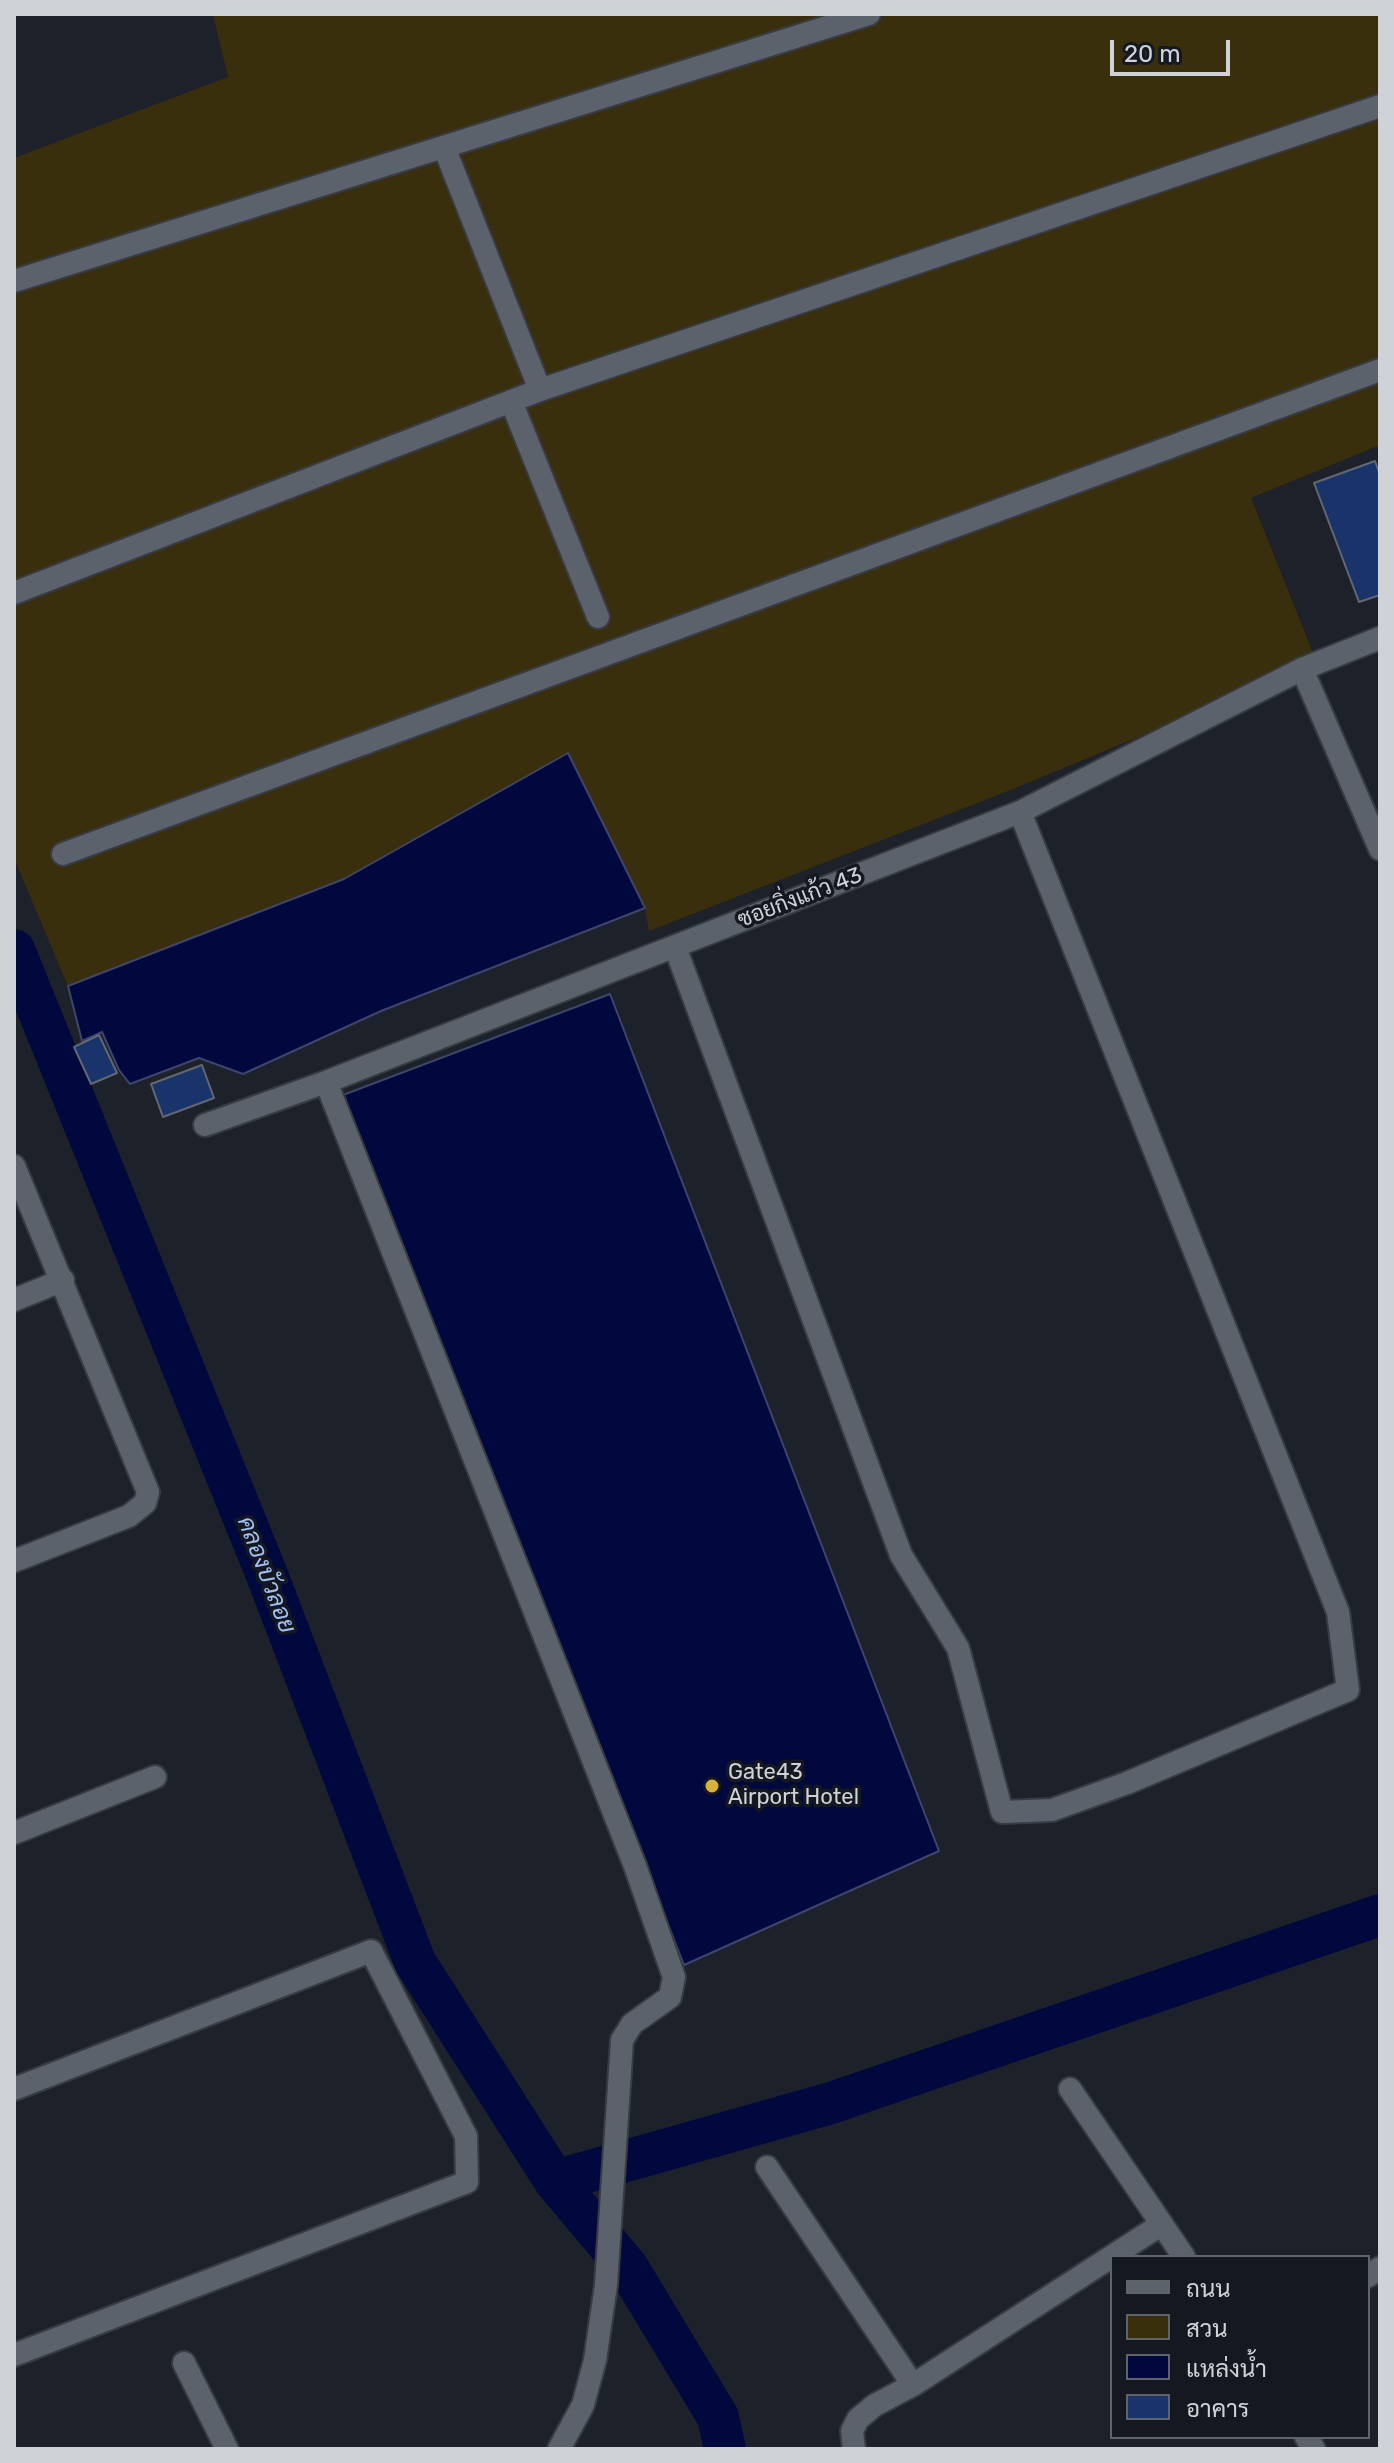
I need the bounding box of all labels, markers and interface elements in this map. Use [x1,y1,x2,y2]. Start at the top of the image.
scale bar [1114,24,1234,74]
text: 20 m [1124,40,1181,68]
street label: ซอยกิ่งแก้ว 43 [734,862,866,934]
water label: คลองบัวลอย [231,1512,301,1638]
place label: Gate43 Airport Hotel [728,1760,859,1812]
marker: Gate43 Airport Hotel [703,1777,721,1795]
legend [1110,2255,1370,2439]
text: ถนน [1186,2275,1231,2303]
text: สวน [1186,2315,1228,2343]
text: แหล่งน้ำ [1186,2355,1267,2383]
text: อาคาร [1186,2395,1249,2423]

